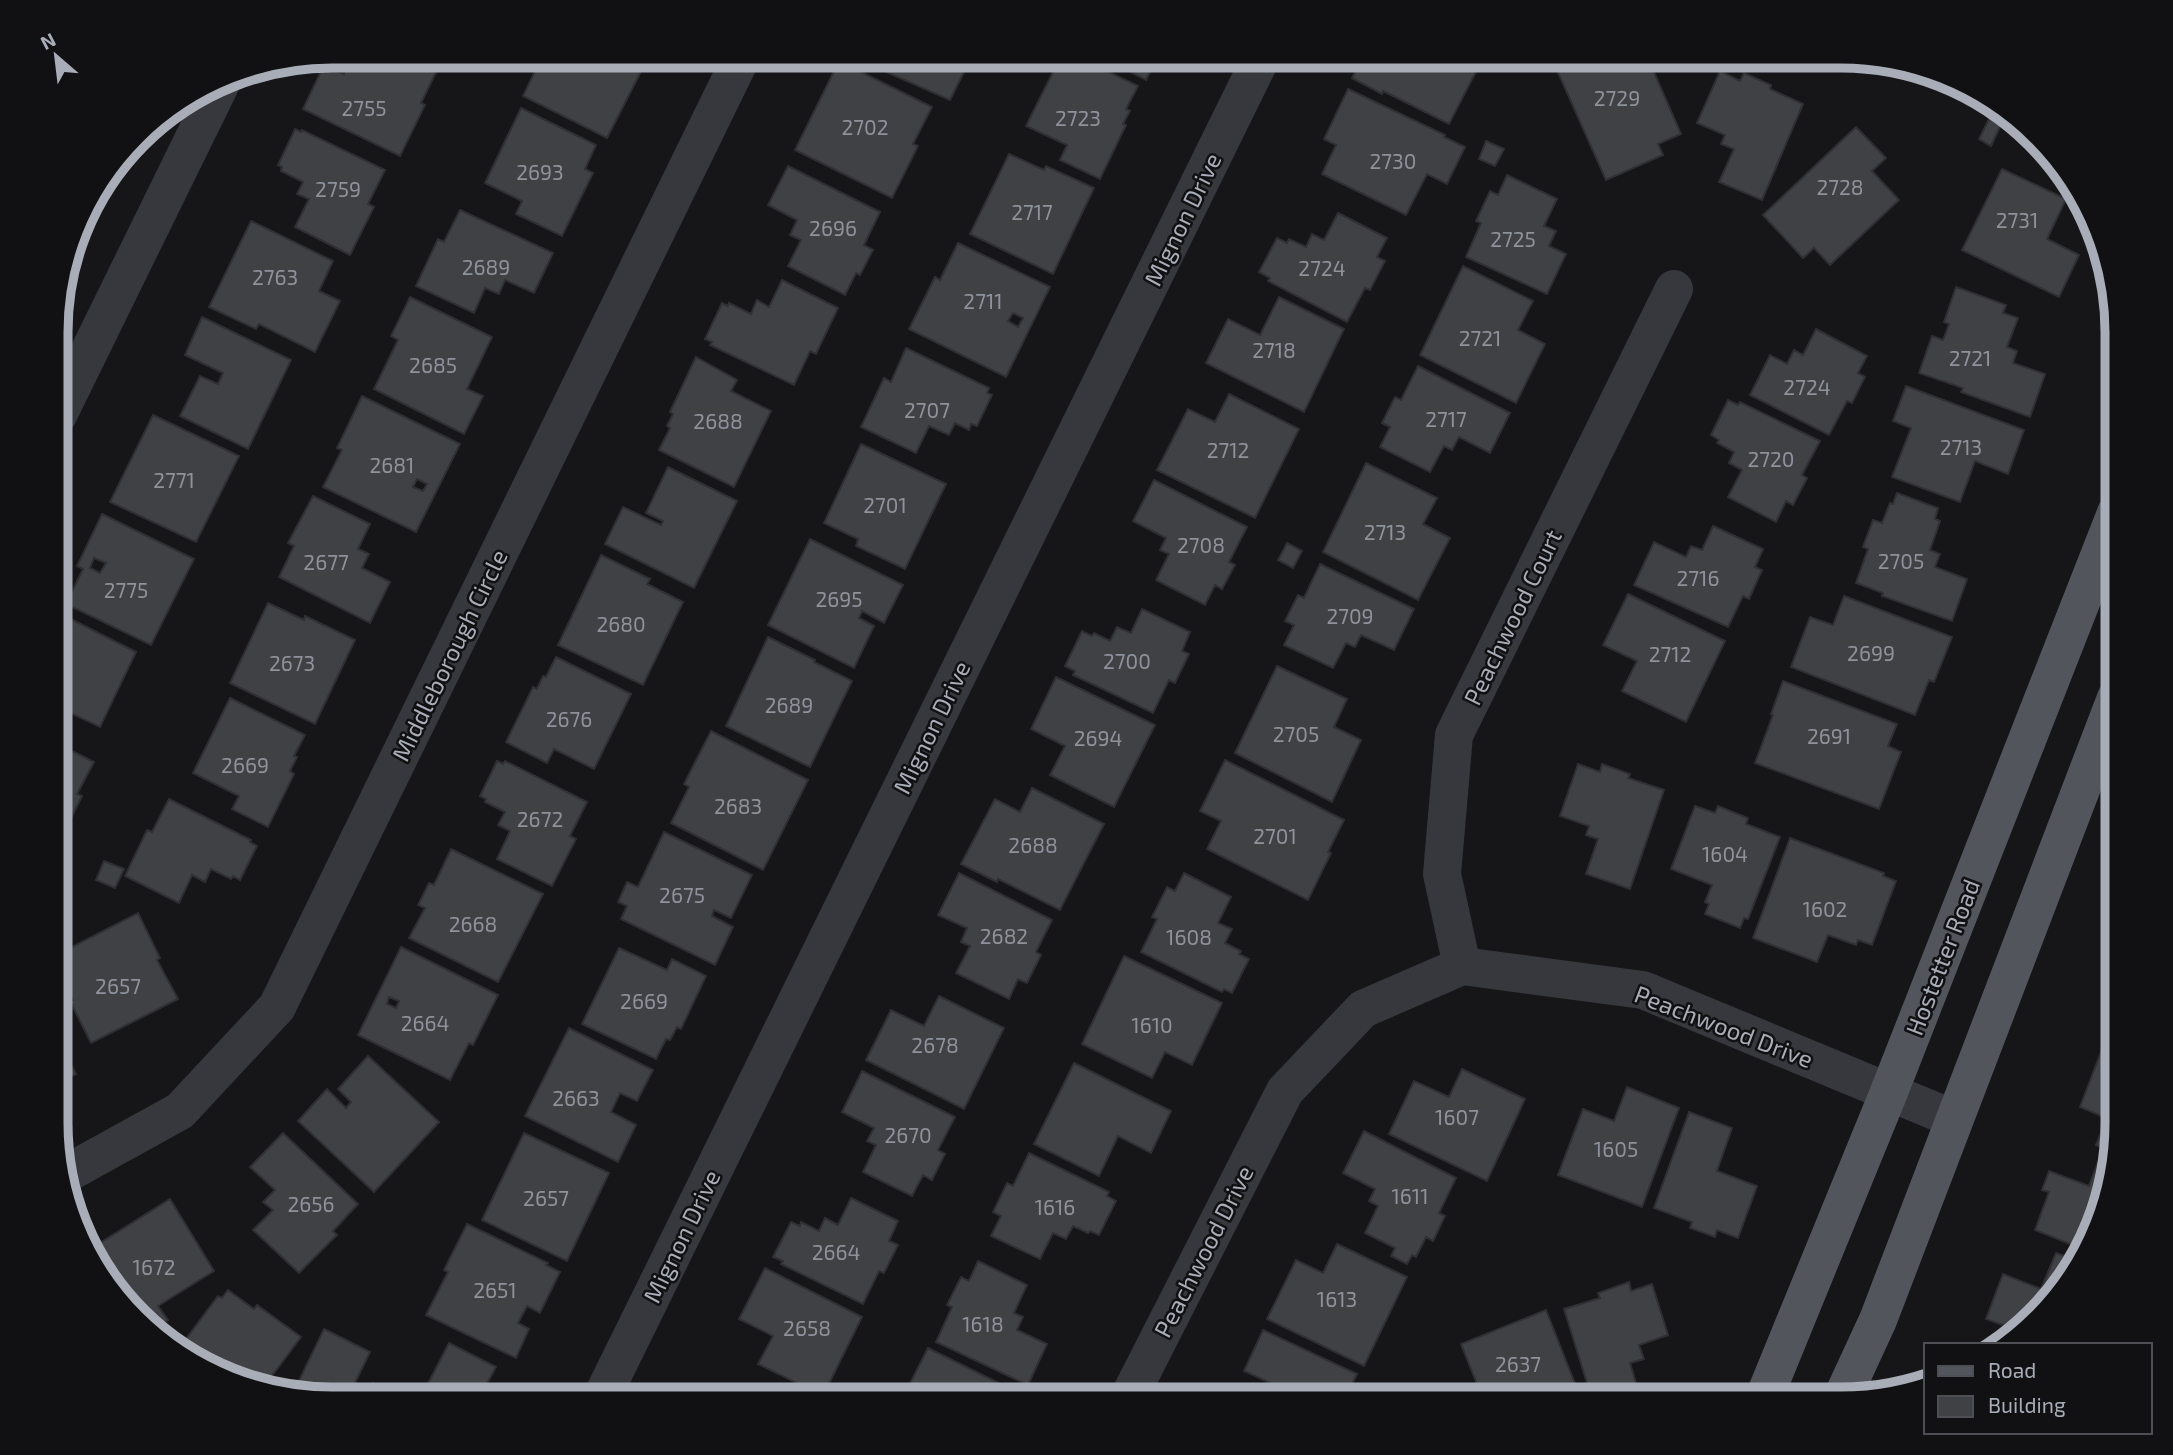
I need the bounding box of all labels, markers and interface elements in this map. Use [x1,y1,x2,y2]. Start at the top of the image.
north arrow [21,21,91,91]
text: N [36,27,59,54]
house number: 2729 [1594,85,1640,110]
house number: 2755 [341,95,387,120]
house number: 2723 [1055,105,1101,130]
house number: 2702 [841,114,889,139]
street label: Mignon Drive [1137,148,1227,290]
house number: 2730 [1370,148,1416,173]
house number: 2693 [516,159,564,184]
house number: 2728 [1816,174,1864,199]
house number: 2759 [315,176,361,201]
house number: 2717 [1011,199,1053,224]
house number: 2731 [1996,207,2038,232]
house number: 2696 [809,215,857,240]
house number: 2725 [1490,226,1536,251]
house number: 2689 [462,254,510,279]
house number: 2724 [1298,255,1346,280]
house number: 2763 [252,264,298,289]
house number: 2711 [963,288,1003,313]
house number: 2721 [1459,325,1501,350]
house number: 2718 [1252,337,1296,362]
house number: 2721 [1949,345,1991,370]
house number: 2685 [409,352,457,377]
house number: 2724 [1783,374,1831,399]
house number: 2707 [904,397,950,422]
house number: 2717 [1425,406,1467,431]
house number: 2688 [693,408,743,433]
house number: 2713 [1940,434,1982,459]
house number: 2712 [1207,437,1249,462]
house number: 2720 [1747,446,1795,471]
house number: 2681 [370,452,414,477]
house number: 2771 [153,467,195,492]
house number: 2701 [863,492,907,517]
house number: 2713 [1364,519,1406,544]
street label: Peachwood Court [1457,525,1567,709]
house number: 2708 [1177,532,1225,557]
street label: Middleborough Circle [385,544,513,766]
house number: 2705 [1878,548,1924,573]
house number: 2677 [303,549,349,574]
house number: 2716 [1677,565,1719,590]
house number: 2775 [104,577,148,602]
house number: 2695 [815,586,863,611]
house number: 2709 [1326,603,1374,628]
house number: 2680 [596,611,646,636]
house number: 2699 [1847,640,1895,665]
house number: 2712 [1649,641,1691,666]
house number: 2700 [1103,648,1151,673]
house number: 2673 [269,650,315,675]
street label: Mignon Drive [886,656,976,798]
house number: 2689 [765,692,813,717]
house number: 2676 [546,706,592,731]
house number: 2705 [1273,721,1319,746]
house number: 2691 [1807,723,1851,748]
house number: 2694 [1074,725,1122,750]
house number: 2669 [221,752,269,777]
house number: 2683 [714,793,762,818]
house number: 2672 [517,806,563,831]
house number: 2701 [1253,823,1297,848]
house number: 2688 [1008,832,1058,857]
house number: 1604 [1702,841,1748,866]
street label: Hostetter Road [1899,875,1985,1039]
house number: 2675 [659,882,705,907]
house number: 1602 [1803,896,1847,921]
house number: 2668 [449,911,497,936]
house number: 2682 [980,923,1028,948]
house number: 1608 [1166,924,1212,949]
house number: 2657 [95,973,141,998]
street label: Peachwood Drive [1631,979,1817,1073]
house number: 2669 [620,988,668,1013]
house number: 2664 [401,1010,449,1035]
house number: 1610 [1131,1012,1173,1037]
house number: 2678 [911,1032,959,1057]
house number: 2663 [552,1085,600,1110]
house number: 1607 [1435,1104,1479,1129]
house number: 2670 [884,1122,932,1147]
house number: 1605 [1594,1136,1638,1161]
street label: Peachwood Drive [1147,1160,1259,1342]
street label: Mignon Drive [636,1165,726,1307]
house number: 1611 [1391,1183,1429,1208]
house number: 2657 [523,1185,569,1210]
house number: 2656 [287,1191,335,1216]
house number: 1616 [1035,1194,1075,1219]
house number: 2664 [812,1239,860,1264]
house number: 1672 [133,1254,175,1279]
house number: 2651 [473,1277,517,1302]
house number: 1613 [1317,1286,1357,1311]
house number: 1618 [962,1311,1004,1336]
house number: 2658 [783,1315,831,1340]
legend [1924,1343,2152,1434]
house number: 2637 [1495,1351,1541,1376]
text: Road [1988,1357,2036,1382]
text: Building [1988,1392,2066,1417]

